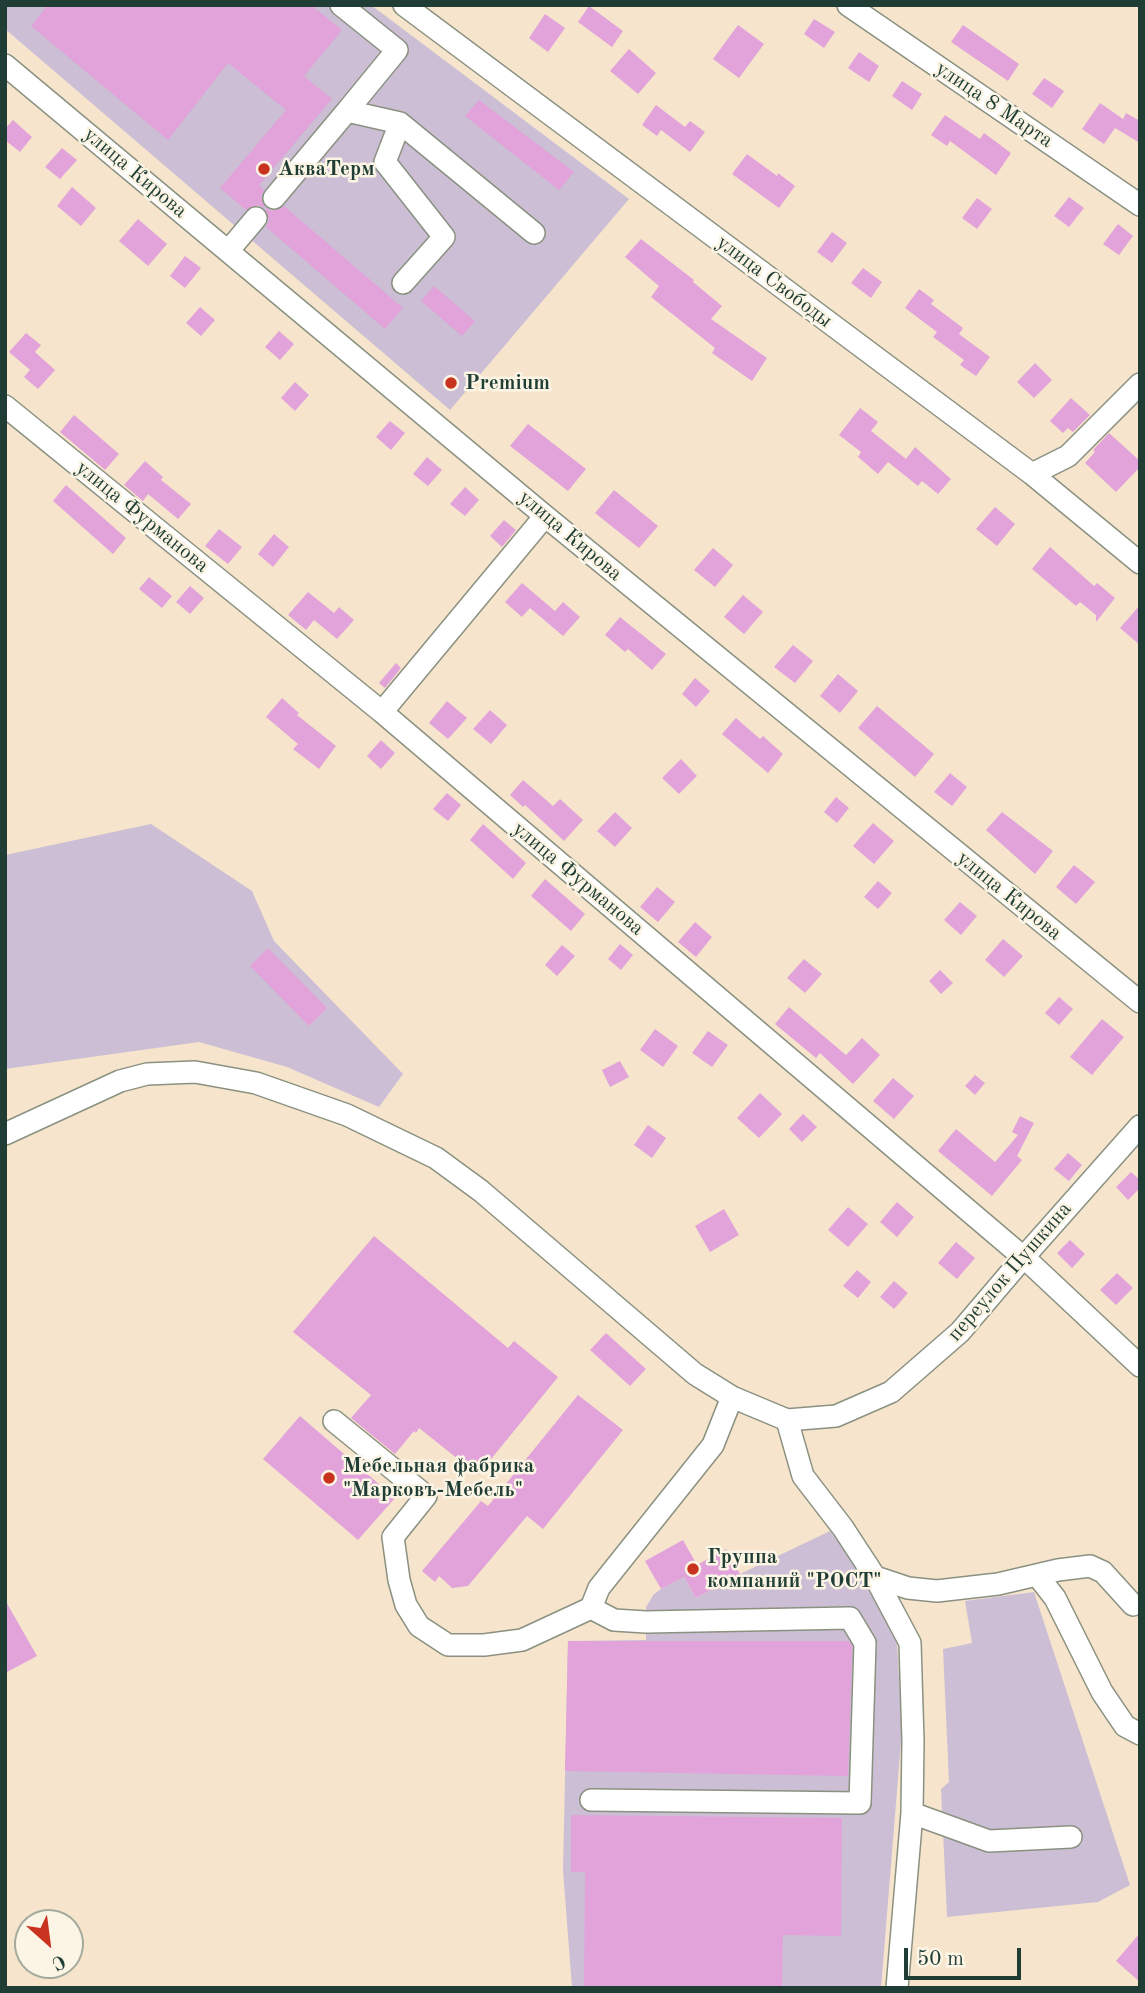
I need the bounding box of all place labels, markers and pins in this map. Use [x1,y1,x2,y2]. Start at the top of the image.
place label: АкваТерм [278,156,375,182]
marker: АкваТерм [256,161,272,177]
place label: Premium [465,370,550,396]
marker: Premium [443,375,459,391]
place label: Мебельная фабрика "Марковъ-Мебель" [343,1453,535,1503]
marker: Мебельная фабрика "Марковъ-Мебель" [321,1470,337,1486]
place label: Группа компаний "РОСТ" [707,1544,882,1594]
marker: Группа компаний "РОСТ" [685,1561,701,1577]

